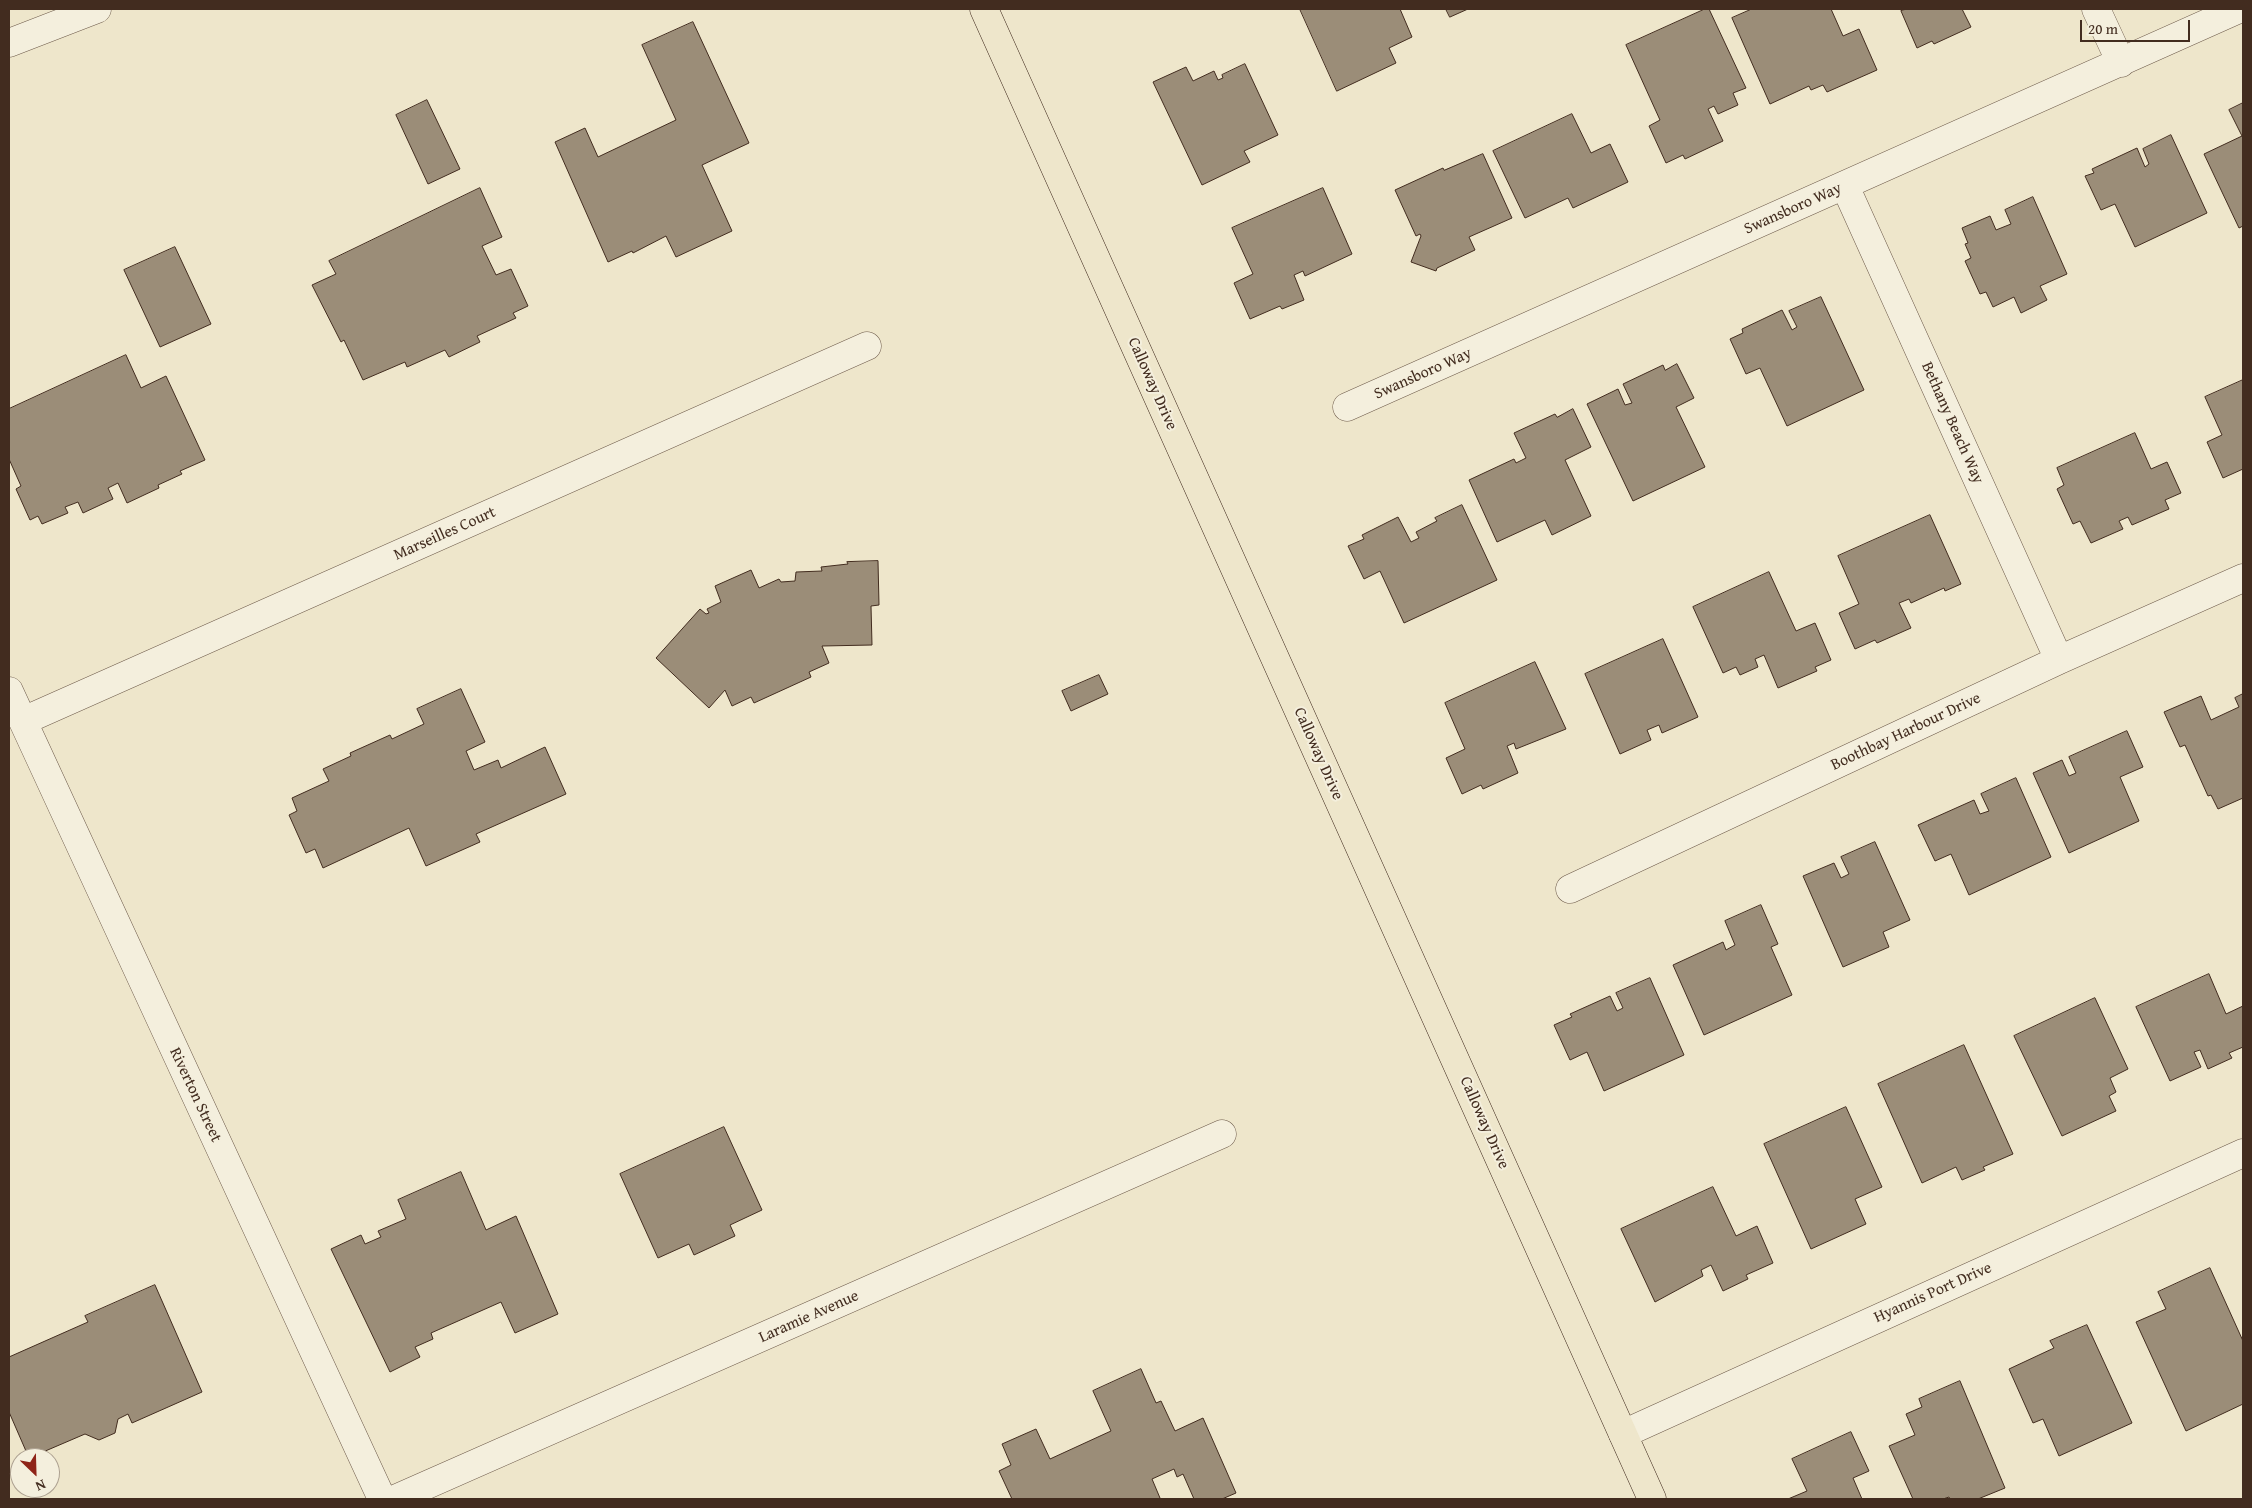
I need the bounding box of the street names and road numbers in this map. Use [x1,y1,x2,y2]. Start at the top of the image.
street label: Swansboro Way [1741,179,1845,239]
street label: Calloway Drive [1123,335,1181,433]
street label: Swansboro Way [1371,344,1475,404]
street label: Bethany Beach Way [1917,359,1987,487]
street label: Marseilles Court [391,503,499,565]
street label: Boothbay Harbour Drive [1828,689,1984,775]
street label: Calloway Drive [1289,705,1347,803]
street label: Riverton Street [165,1045,225,1145]
street label: Calloway Drive [1455,1074,1513,1172]
street label: Hyannis Port Drive [1871,1258,1995,1328]
street label: Laramie Avenue [756,1286,862,1348]

